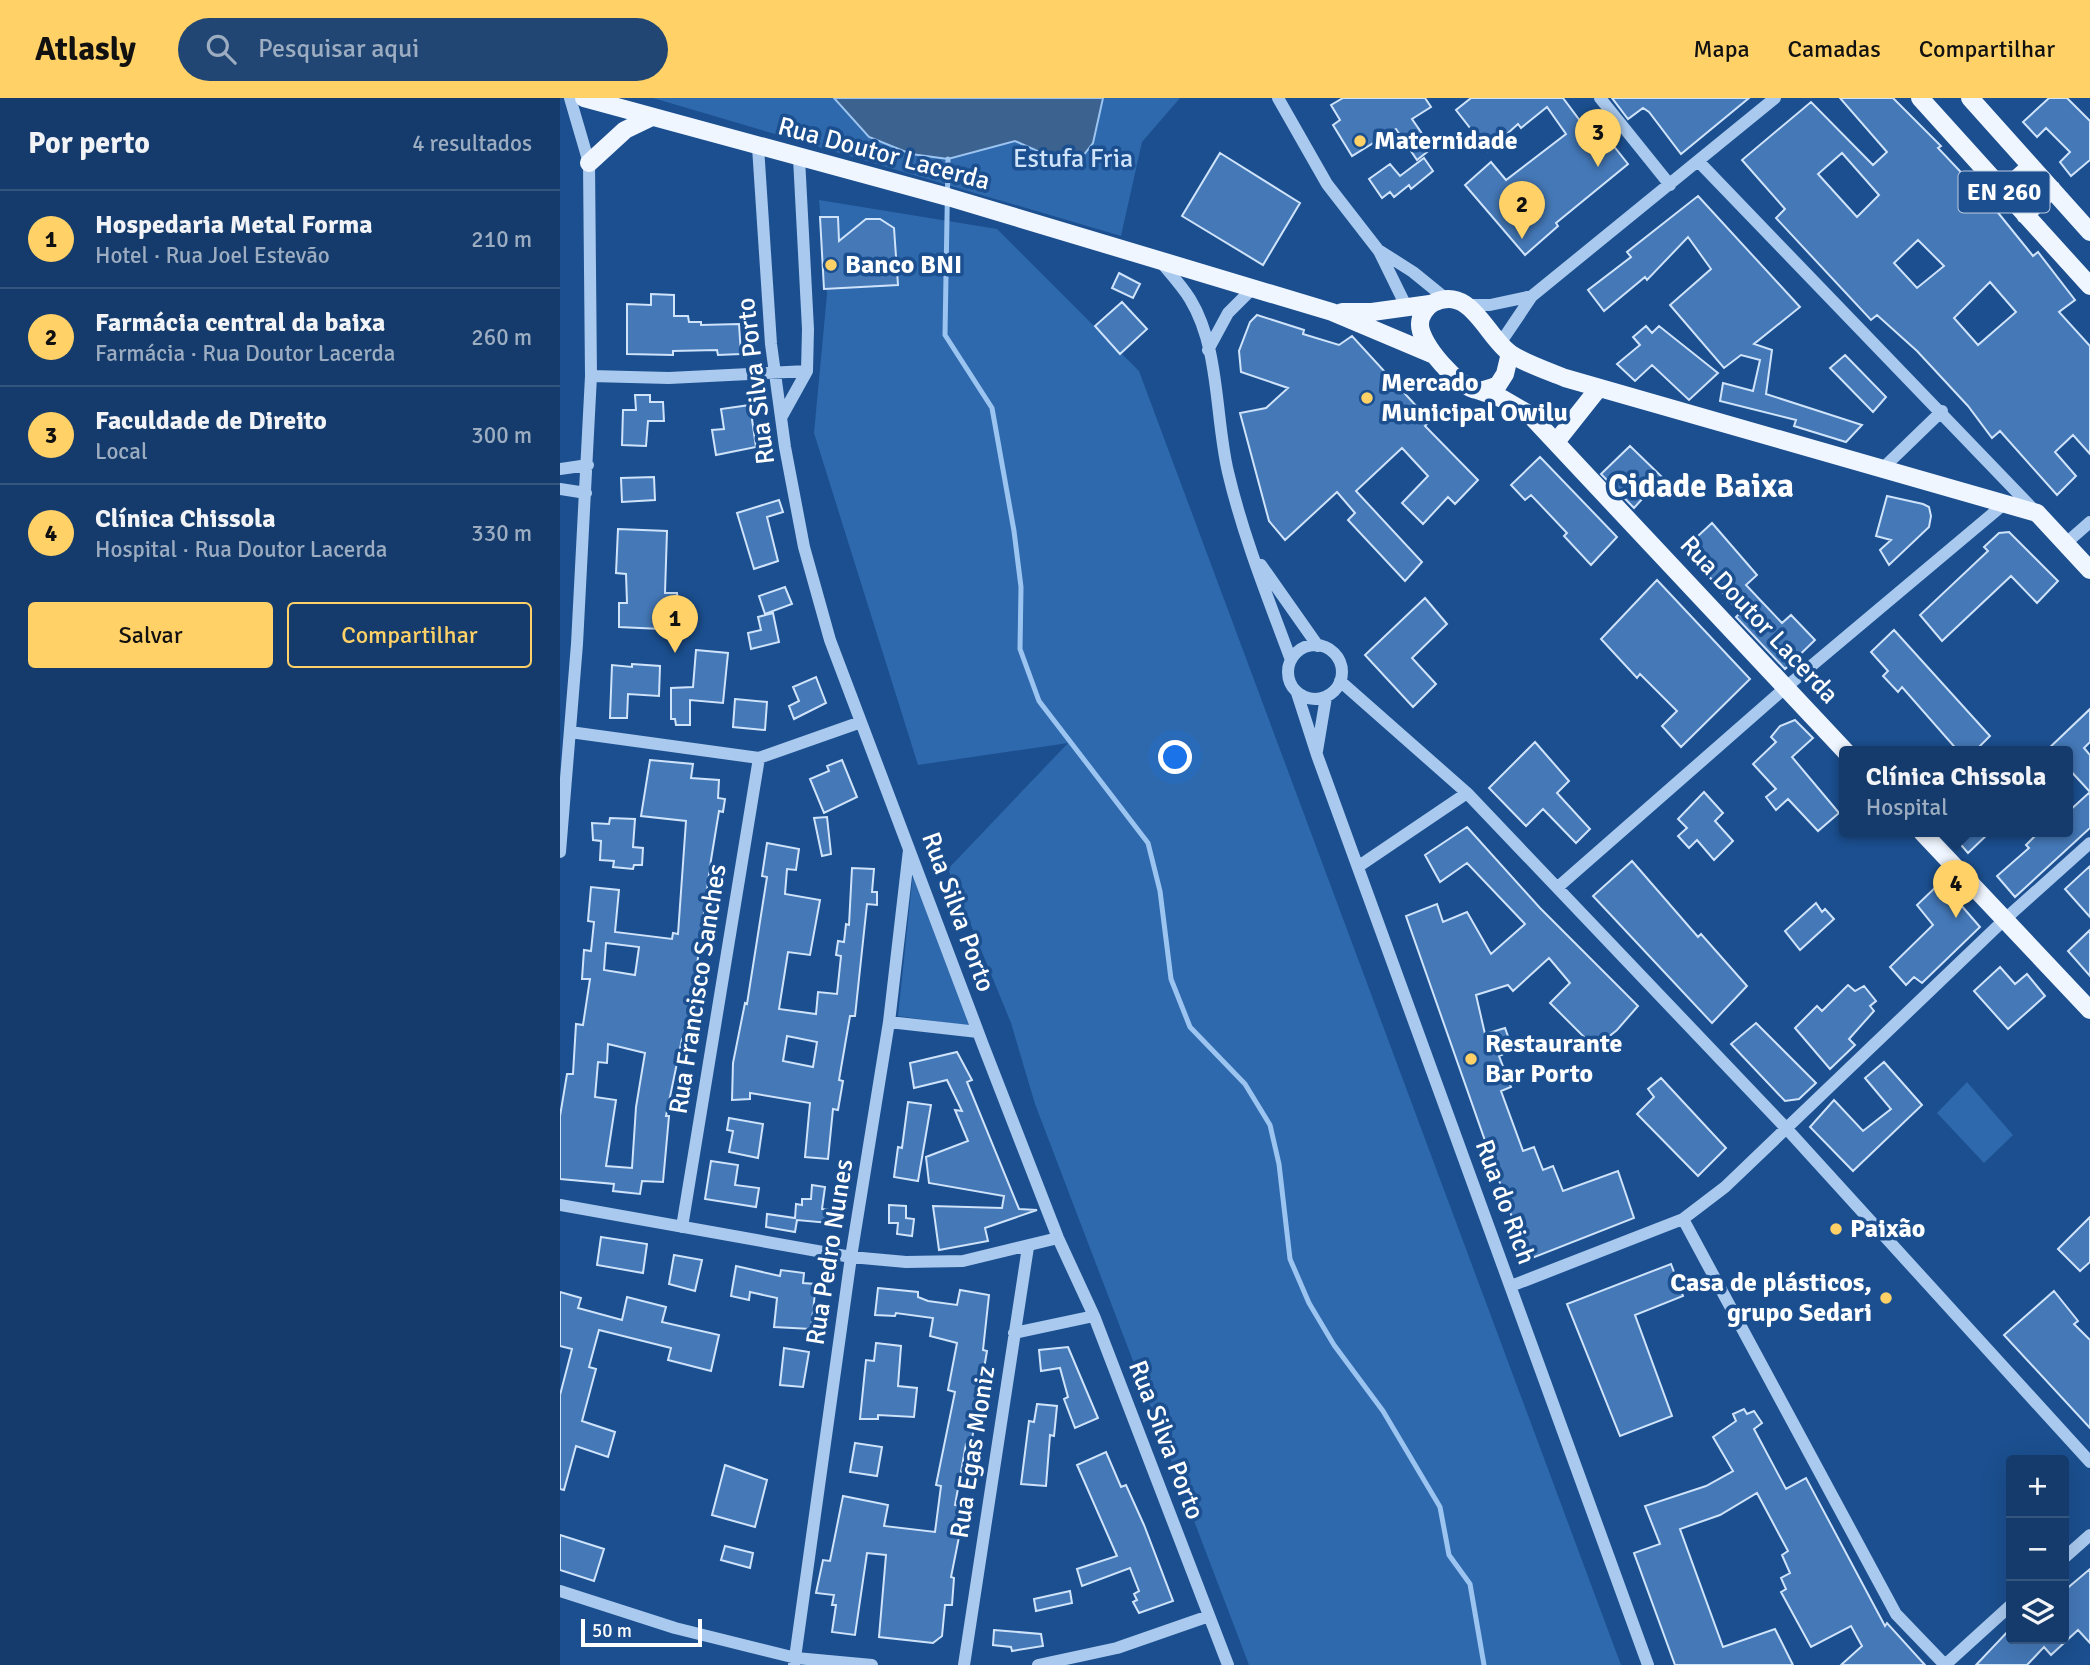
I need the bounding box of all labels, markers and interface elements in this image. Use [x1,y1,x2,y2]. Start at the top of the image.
search box [178,18,668,81]
text: Atlasly [35,29,136,70]
icon: search [202,30,240,68]
text: Pesquisar aqui [258,33,419,65]
text: Mapa [1693,34,1750,64]
text: Camadas [1788,34,1881,64]
text: Compartilhar [1919,34,2055,64]
pin: 3 [1575,109,1621,167]
street label: Rua Doutor Lacerda [774,110,994,198]
text: Por perto [28,125,150,162]
place label: Maternidade [1374,125,1518,157]
text: 4 resultados [412,129,532,158]
marker: Maternidade [1352,133,1368,149]
park label: Estufa Fria [1013,143,1133,175]
road number: EN 260 [1958,172,2050,212]
pin: 2 [1499,181,1545,239]
text: Hospedaria Metal Forma [95,209,373,241]
text: 1 [45,225,57,254]
text: 210 m [471,225,532,254]
text: Hotel · Rua Joel Estevão [95,241,330,270]
place label: Banco BNI [845,249,962,281]
marker: Banco BNI [823,257,839,273]
street label: Rua Silva Porto [730,296,782,466]
text: Farmácia central da baixa [95,307,385,339]
text: 2 [45,323,57,352]
text: 260 m [471,323,532,352]
text: Farmácia · Rua Doutor Lacerda [95,339,395,368]
place label: Mercado Municipal Owilu [1381,367,1568,429]
marker: Mercado Municipal Owilu [1359,390,1375,406]
text: Faculdade de Direito [95,405,327,437]
text: 3 [45,421,57,450]
text: 300 m [471,421,532,450]
text: Local [95,437,148,466]
district label: Cidade Baixa [1608,466,1794,507]
text: Clínica Chissola [95,503,276,535]
text: 4 [45,519,57,548]
text: 330 m [471,519,532,548]
street label: Rua Doutor Lacerda [1673,529,1845,711]
text: Hospital · Rua Doutor Lacerda [95,535,387,564]
pin: 1 [652,595,698,653]
button: Salvar [28,602,273,668]
button: Compartilhar [287,602,532,668]
your location [1158,740,1192,774]
popup [1839,746,2073,837]
text: Clínica Chissola [1866,761,2046,793]
text: Hospital [1866,793,1948,822]
street label: Rua Silva Porto [914,828,1002,996]
pin: 4 [1933,860,1979,918]
street label: Rua Francisco Sanches [662,862,734,1116]
place label: Restaurante Bar Porto [1485,1028,1623,1090]
marker: Restaurante Bar Porto [1463,1051,1479,1067]
street label: Rua do Rich [1468,1135,1542,1269]
street label: Rua Pedro Nunes [800,1157,860,1347]
place label: Paixão [1850,1213,1925,1245]
marker: Paixão [1828,1221,1844,1237]
place label: Casa de plásticos, grupo Sedari [1670,1267,1872,1329]
marker: Casa de plásticos, grupo Sedari [1878,1290,1894,1306]
street label: Rua Silva Porto [1121,1356,1211,1524]
street label: Rua Egas Moniz [944,1364,1002,1540]
map controls [2006,1455,2069,1644]
button: + [2006,1455,2069,1518]
button: − [2006,1518,2069,1581]
button: layers [2006,1581,2069,1644]
scale bar [581,1616,702,1648]
text: 50 m [592,1619,632,1643]

